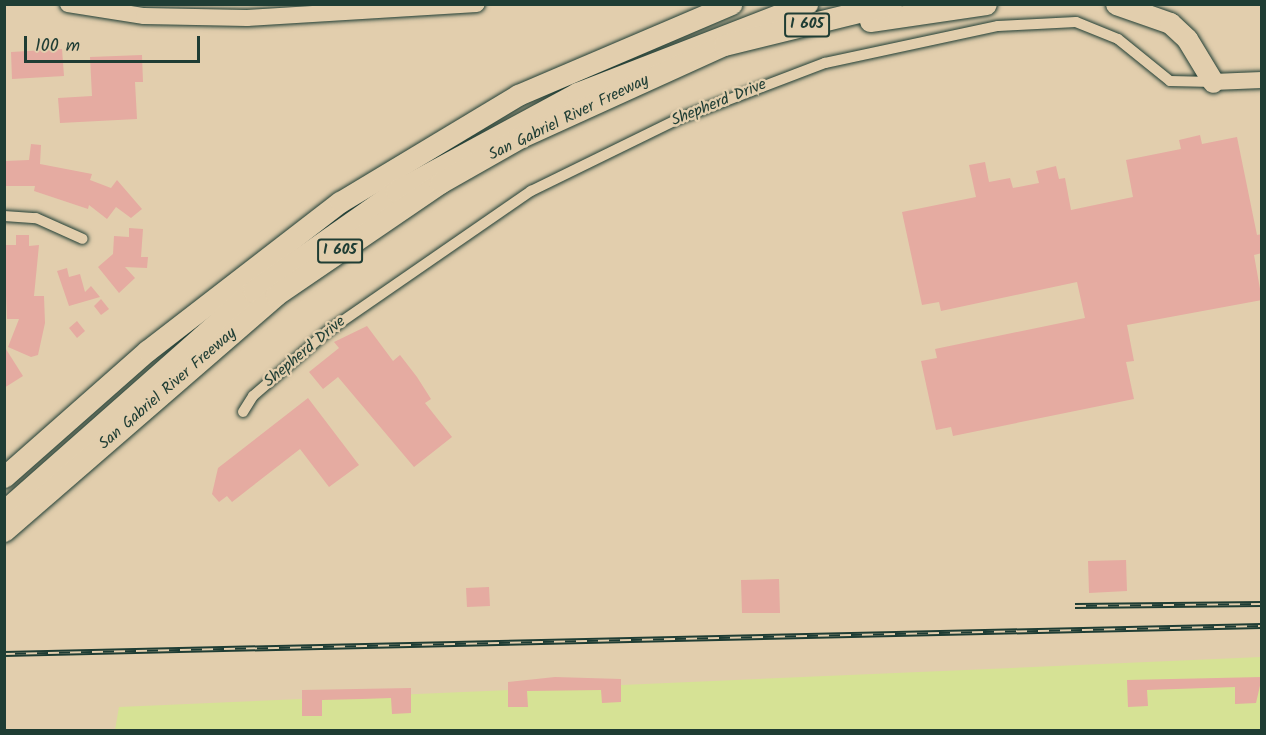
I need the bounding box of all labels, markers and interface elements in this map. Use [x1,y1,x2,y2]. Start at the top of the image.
road number: I 605 [783,13,831,37]
scale bar [27,24,202,62]
text: 100 m [35,32,80,61]
street label: San Gabriel River Freeway [486,71,652,165]
street label: Shepherd Drive [669,75,769,131]
road number: I 605 [316,239,364,263]
street label: Shepherd Drive [260,312,350,392]
street label: San Gabriel River Freeway [95,324,241,454]

